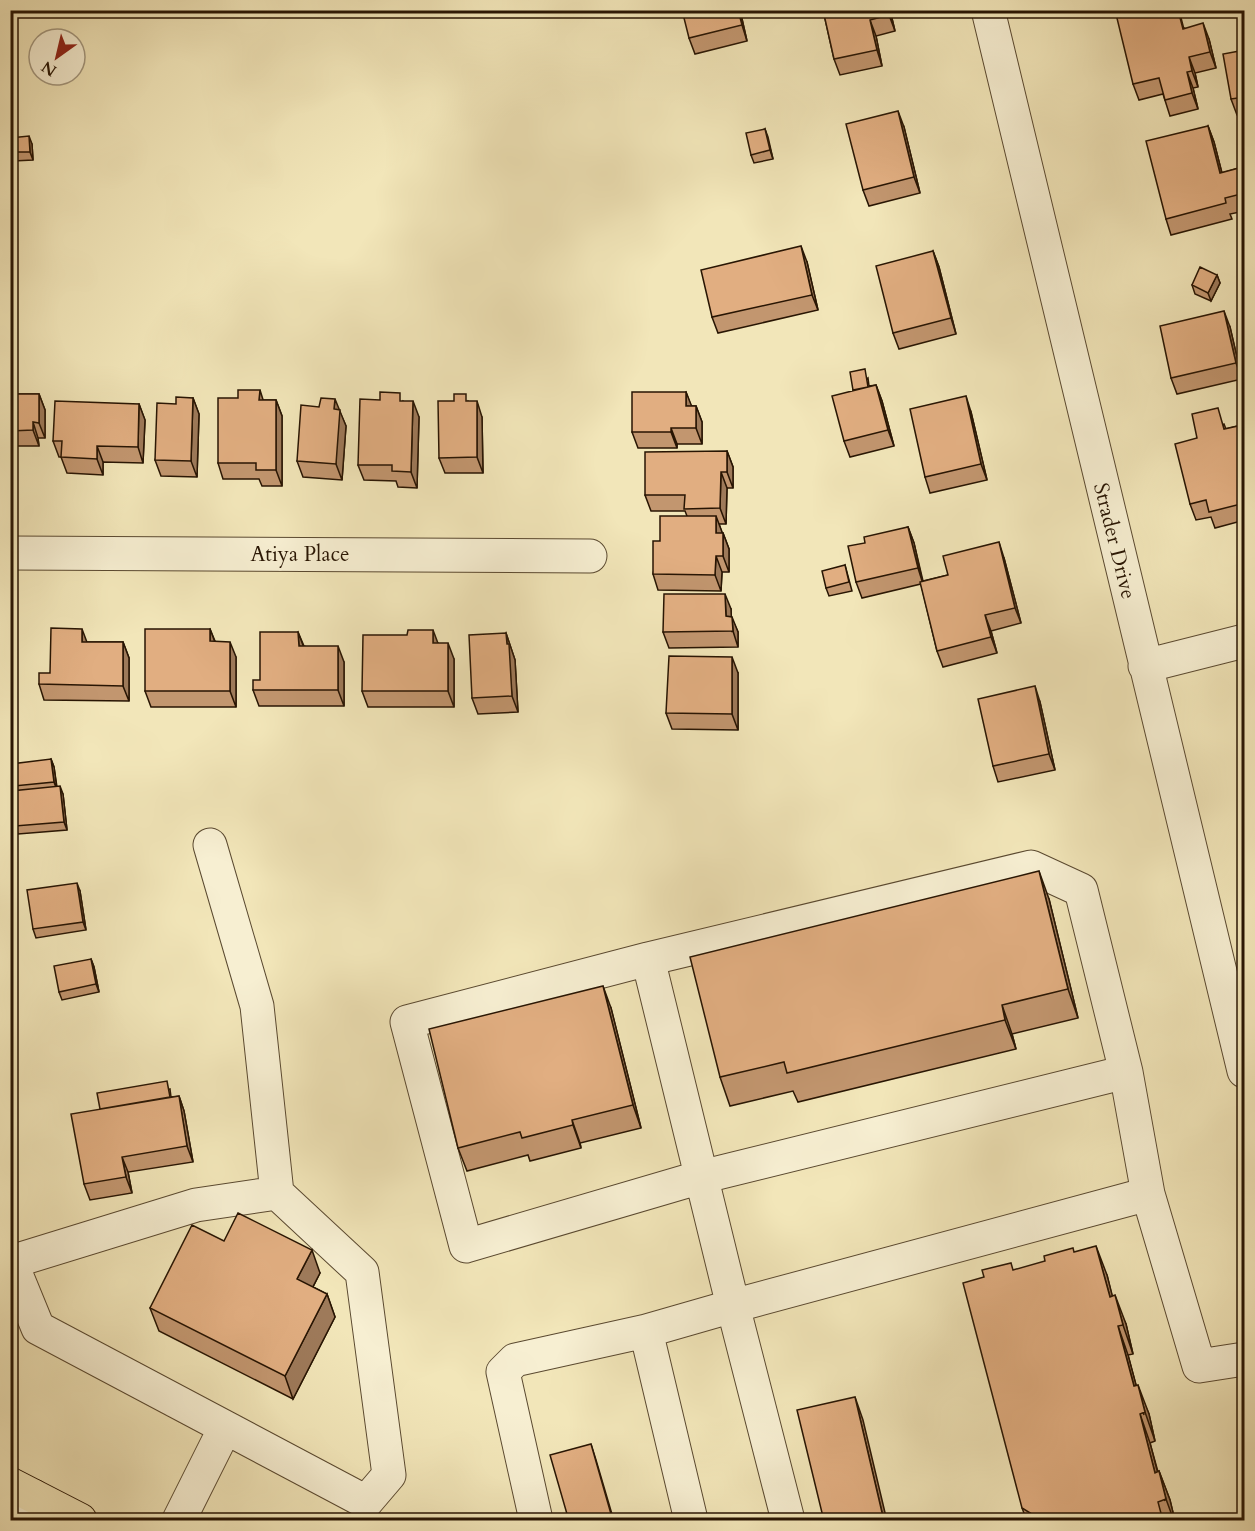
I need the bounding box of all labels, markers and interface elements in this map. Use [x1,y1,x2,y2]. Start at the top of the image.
north arrow [27,27,87,87]
text: N [37,56,61,82]
street label: Strader Drive [1086,480,1143,602]
street label: Atiya Place [250,540,350,569]

